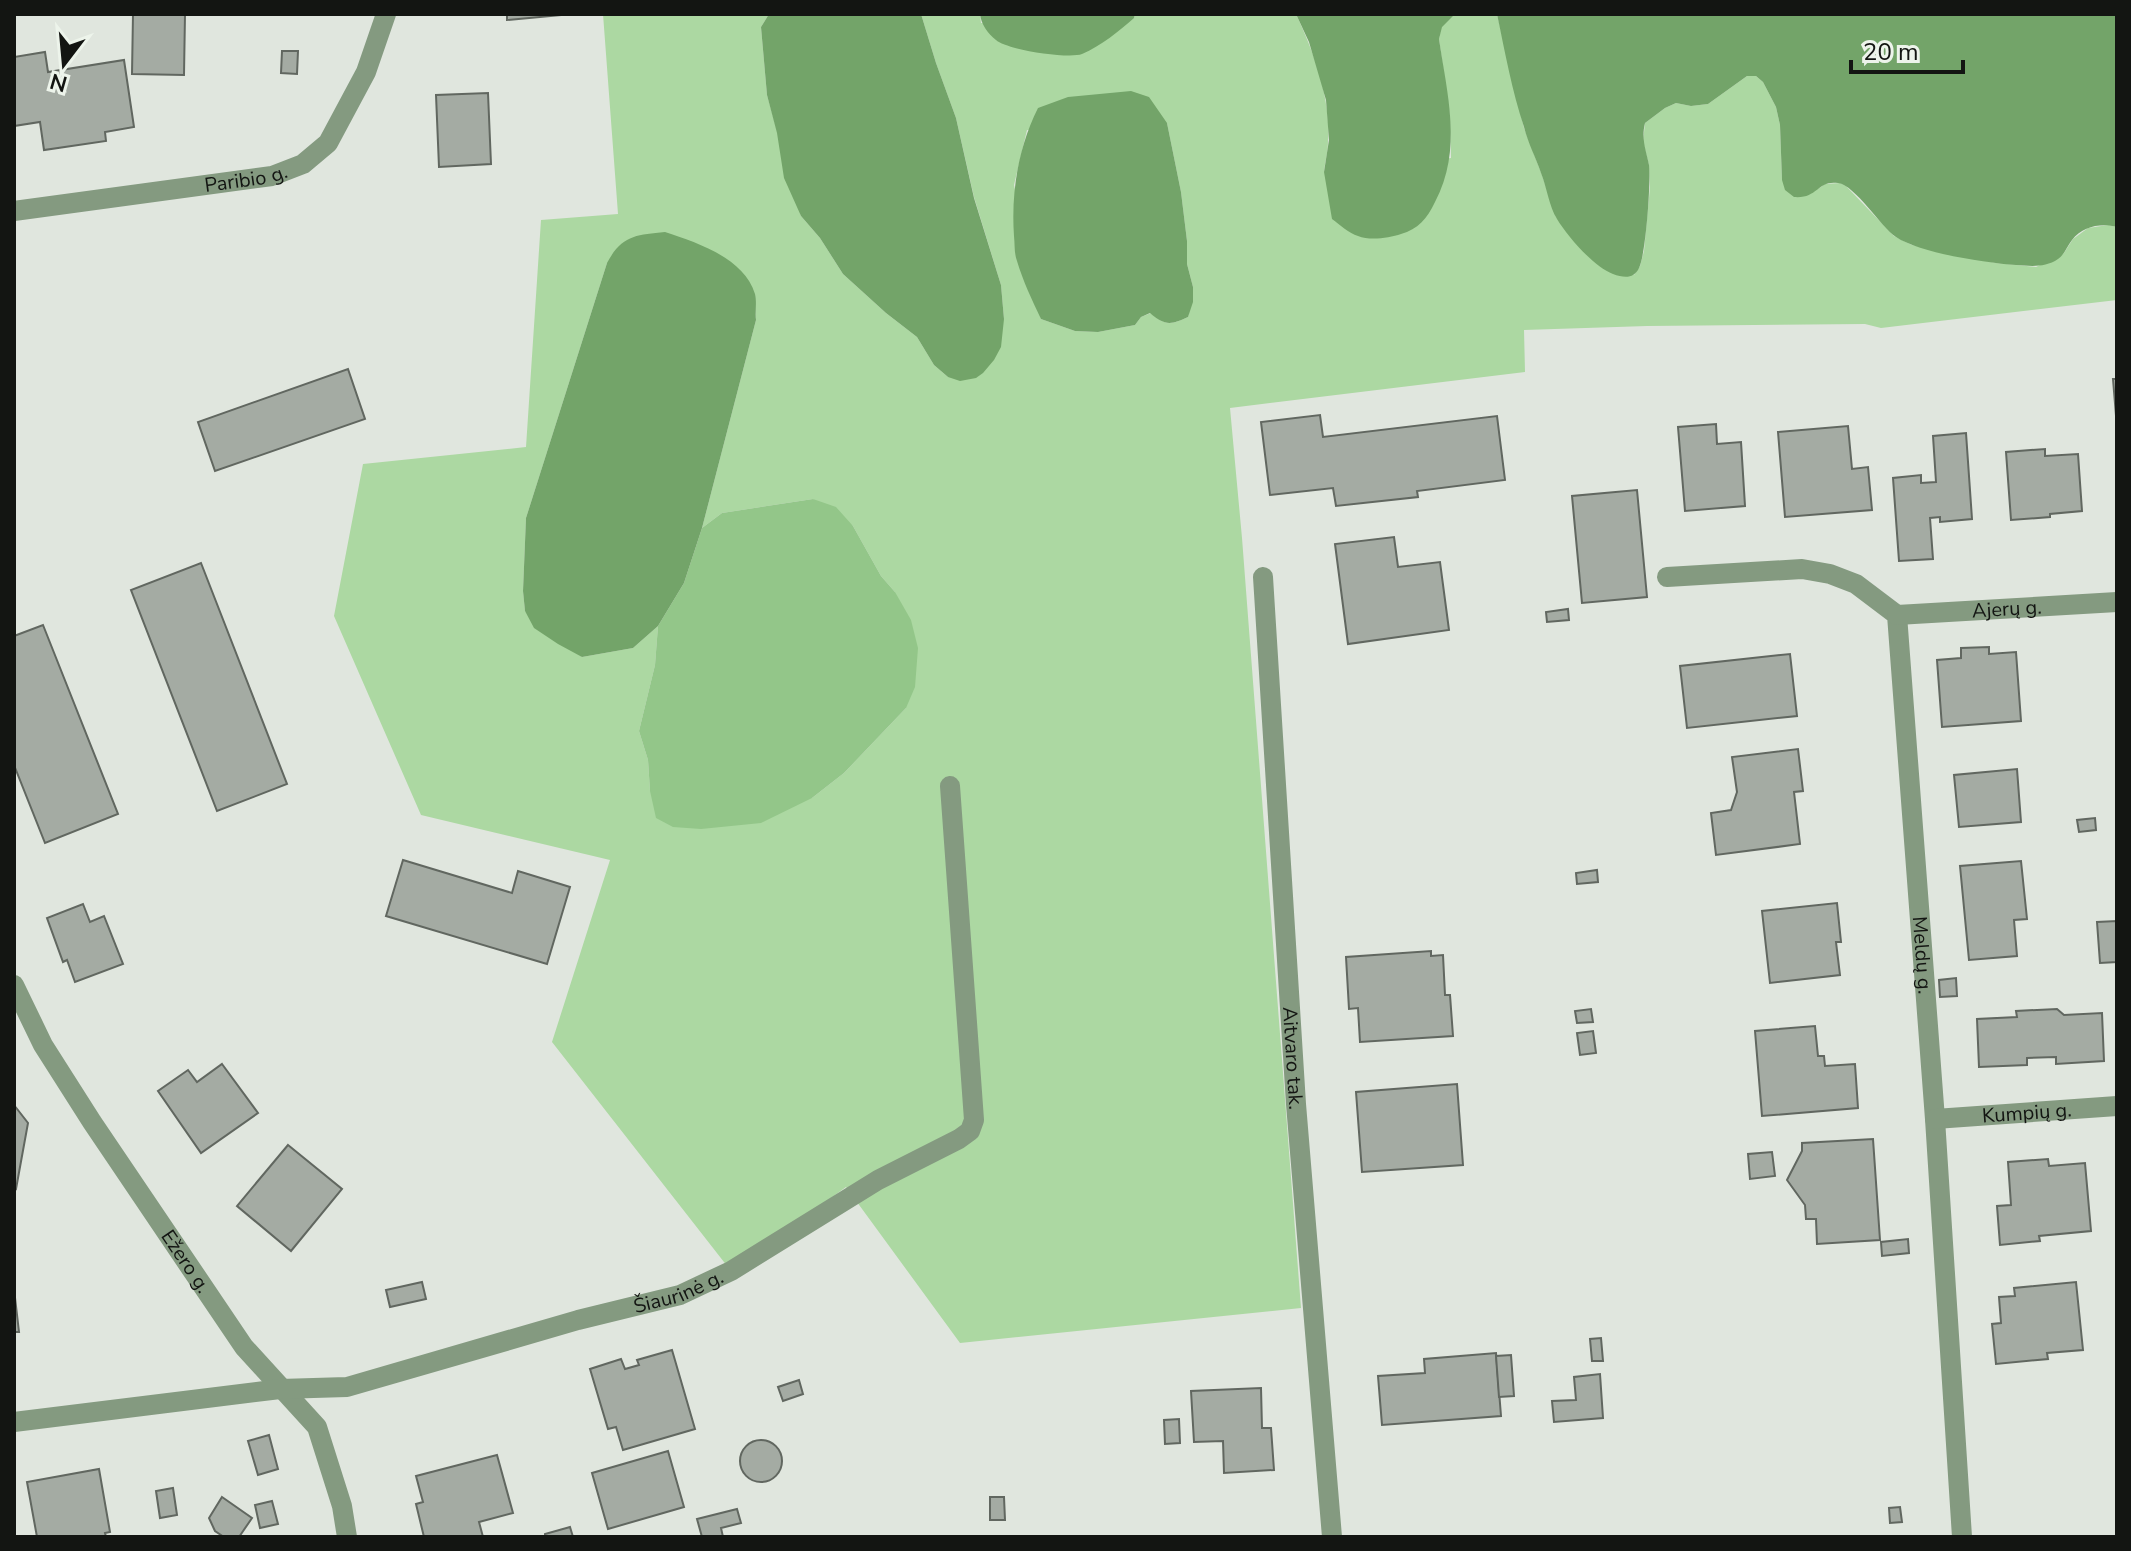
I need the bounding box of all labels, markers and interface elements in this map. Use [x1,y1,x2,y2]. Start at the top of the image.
north arrow [24,24,104,104]
scale bar [1851,24,1963,74]
text: 20 m [1863,36,1919,68]
text: N [47,66,71,99]
street label: Paribio g. [203,158,291,199]
street label: Ajerų g. [1971,593,2042,625]
street label: Meldų g. [1906,915,1939,995]
street label: Aitvaro tak. [1276,1006,1309,1111]
street label: Kumpių g. [1981,1096,2072,1130]
street label: Ežero g. [155,1225,217,1299]
street label: Šiaurinė g. [631,1263,728,1320]

